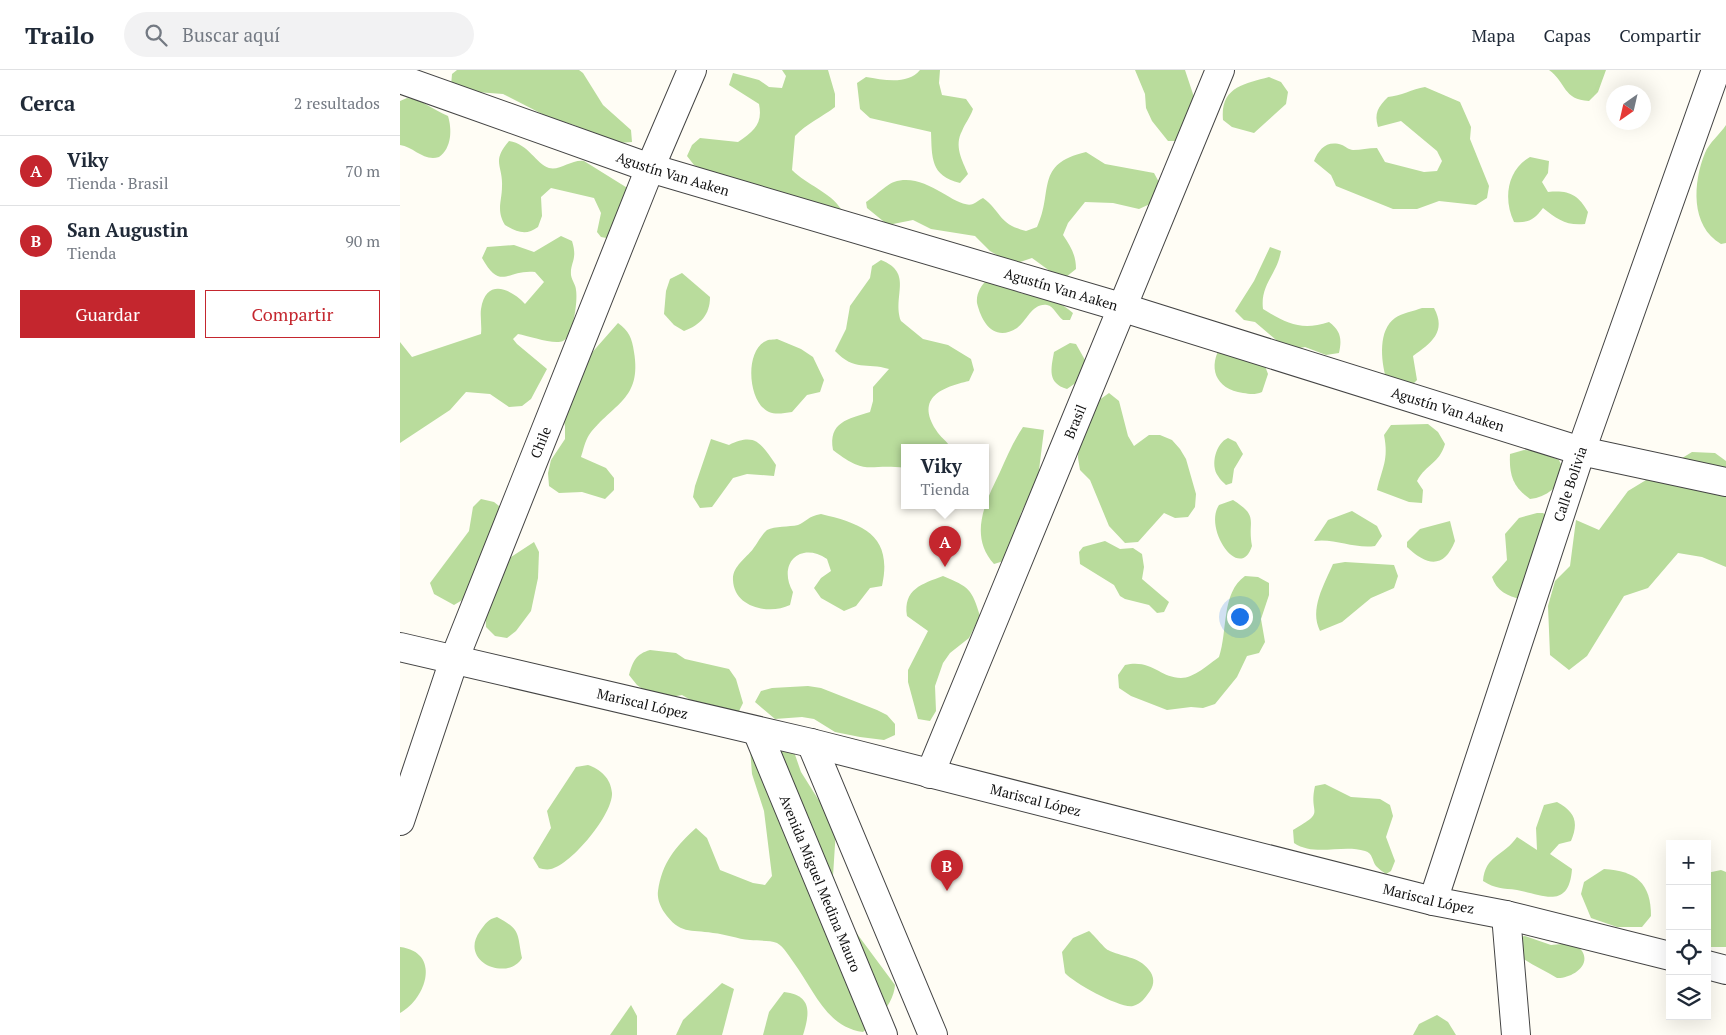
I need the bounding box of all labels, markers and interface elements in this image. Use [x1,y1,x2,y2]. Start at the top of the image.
search box [124,12,474,57]
text: Trailo [25,19,94,51]
icon: search [142,21,170,49]
text: Buscar aquí [182,22,280,47]
text: Mapa [1471,23,1515,47]
text: Capas [1543,23,1591,47]
text: Compartir [1619,23,1701,47]
north arrow [1606,85,1651,130]
text: Cerca [20,89,75,117]
text: 2 resultados [294,92,380,114]
text: Viky [67,147,108,172]
street label: Agustín Van Aaken [614,147,732,200]
text: A [30,160,42,182]
text: 70 m [345,160,380,182]
text: Tienda · Brasil [67,172,168,194]
text: San Augustin [67,217,188,242]
text: B [31,230,41,252]
text: 90 m [345,230,380,252]
text: Tienda [67,242,116,264]
street label: Agustín Van Aaken [1002,263,1121,315]
button: Guardar [20,290,195,338]
button: Compartir [205,290,380,338]
street label: Agustín Van Aaken [1389,382,1508,436]
street label: Brasil [1059,401,1090,442]
street label: Chile [525,424,555,461]
popup [901,444,989,509]
street label: Calle Bolivia [1548,444,1591,524]
text: Viky [920,453,962,478]
text: Tienda [920,478,970,500]
pin: A [929,526,961,567]
your location [1227,604,1253,630]
street label: Mariscal López [595,683,690,723]
street label: Mariscal López [988,779,1084,820]
street label: Avenida Miguel Medina Mauro [775,792,866,975]
map controls [1666,840,1711,1020]
button: + [1666,840,1711,885]
pin: B [931,850,963,891]
street label: Mariscal López [1381,879,1476,918]
button: − [1666,885,1711,930]
button: locate [1666,930,1711,975]
button: layers [1666,975,1711,1020]

